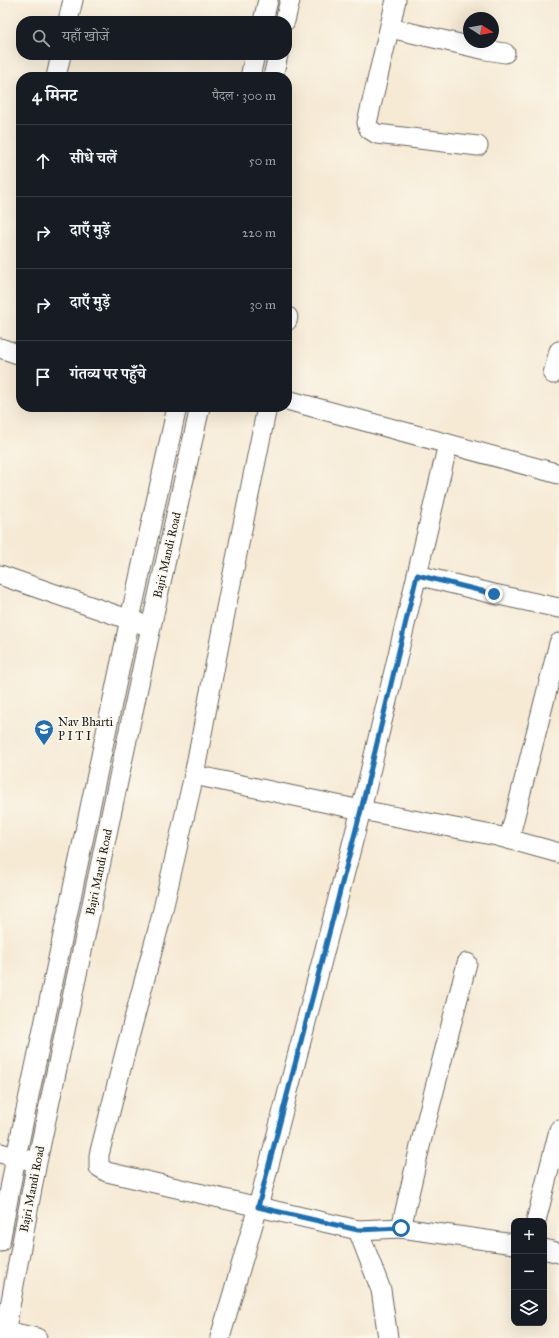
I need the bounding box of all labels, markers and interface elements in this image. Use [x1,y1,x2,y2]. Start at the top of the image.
north arrow [463,12,499,48]
search box [16,16,292,60]
icon: search [30,27,52,49]
text: यहाँ खोजें [62,27,109,45]
text: 4 मिनट [32,85,77,106]
text: पैदल · 300 m [212,88,276,104]
text: सीधे चलें [70,149,117,167]
icon: ahead [32,150,54,172]
text: 50 m [249,153,276,169]
text: दाएँ मुड़ें [70,221,110,239]
icon: right [32,222,54,244]
text: 220 m [242,225,276,241]
text: दाएँ मुड़ें [70,293,110,311]
icon: right [32,294,54,316]
text: 30 m [250,297,276,313]
text: गंतव्य पर पहुँचे [70,365,146,383]
icon: arrive [32,366,54,388]
street label: Bajri Mandi Road [150,511,184,599]
route end [485,585,503,603]
place label: Nav Bharti P I T I [58,715,114,743]
school or university icon: Nav Bharti P I T I [33,718,55,746]
street label: Bajri Mandi Road [83,828,115,916]
street label: Bajri Mandi Road [17,1145,47,1233]
map controls [511,1218,547,1326]
button: + [511,1218,547,1254]
route start [392,1219,410,1237]
button: − [511,1254,547,1290]
button: layers [511,1290,547,1326]

